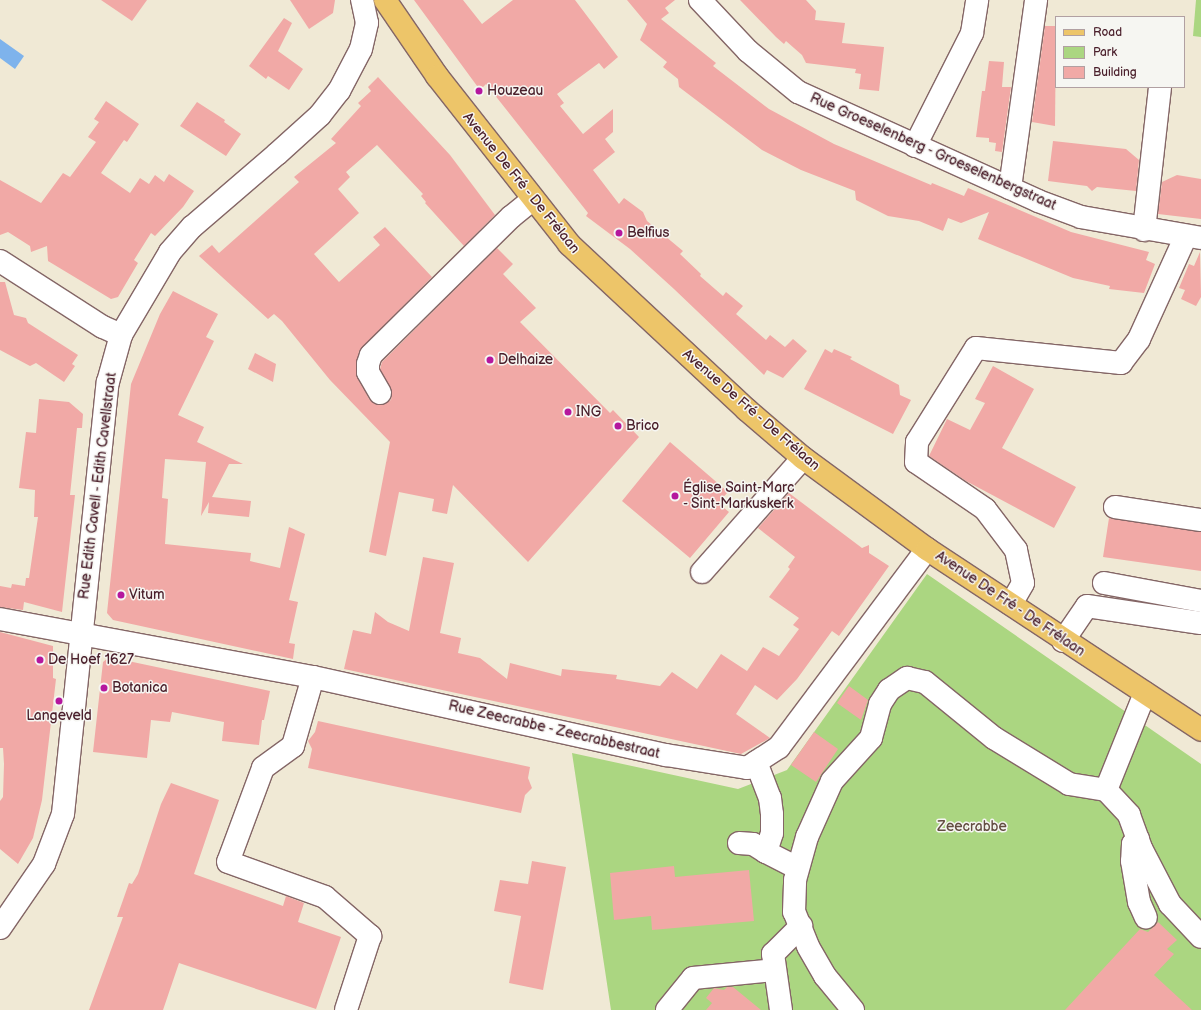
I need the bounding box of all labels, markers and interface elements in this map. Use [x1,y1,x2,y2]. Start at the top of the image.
legend [1055,16,1185,88]
text: Road [1093,25,1122,40]
text: Park [1093,45,1117,60]
text: Building [1093,65,1137,80]
place label: Houzeau [487,83,543,99]
marker: Houzeau [474,86,484,96]
street label: Rue Groeselenberg - Groeselenbergstraat [807,90,1059,214]
street label: Avenue De Fré - De Frélaan [459,109,583,257]
place label: Belfius [627,225,670,241]
marker: Belfius [614,228,624,238]
street label: Avenue De Fré - De Frélaan [679,345,823,475]
place label: Delhaize [498,352,553,368]
marker: Delhaize [485,355,495,365]
street label: Rue Edith Cavell - Edith Cavellstraat [76,371,120,601]
place label: ING [576,404,601,420]
marker: ING [563,407,573,417]
place label: Brico [626,418,659,434]
marker: Brico [613,421,623,431]
place label: Église Saint-Marc - Sint-Markuskerk [683,480,795,512]
marker: Église Saint-Marc - Sint-Markuskerk [670,491,680,501]
street label: Avenue De Fré - De Frélaan [932,547,1088,661]
place label: Vitum [129,587,165,603]
marker: Vitum [116,590,126,600]
place label: De Hoef 1627 [48,652,134,668]
marker: De Hoef 1627 [35,655,45,665]
place label: Botanica [112,680,168,696]
marker: Botanica [99,683,109,693]
marker: Langeveld [54,696,64,706]
street label: Rue Zeecrabbe - Zeecrabbestraat [446,697,662,763]
place label: Langeveld [26,708,92,724]
park label: Zeecrabbe [937,819,1007,835]

